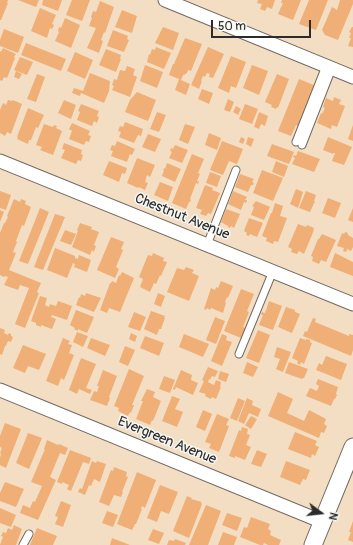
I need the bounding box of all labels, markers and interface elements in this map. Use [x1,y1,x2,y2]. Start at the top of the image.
scale bar [213,12,313,38]
text: 50 m [218,19,246,34]
street label: Chestnut Avenue [132,190,232,244]
street label: Evergreen Avenue [115,414,219,468]
north arrow [301,493,341,533]
text: N [326,511,340,522]

